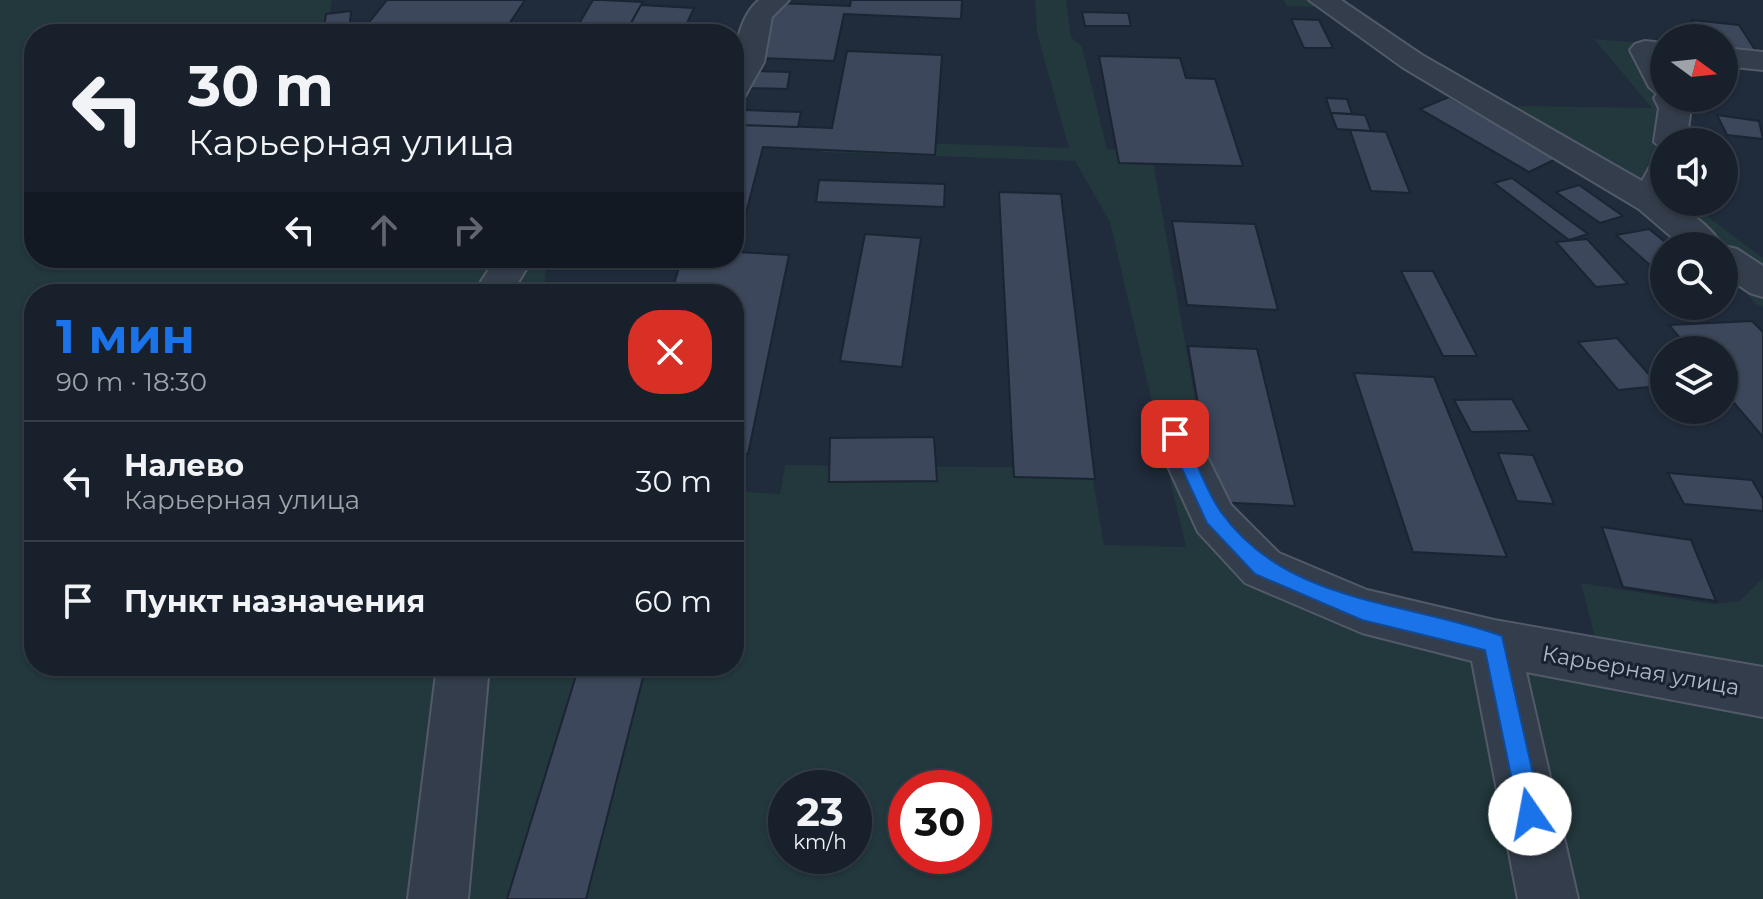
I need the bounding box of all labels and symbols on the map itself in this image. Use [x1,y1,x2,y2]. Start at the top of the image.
north arrow [1650,24,1738,112]
pin [1141,400,1209,468]
street label: Карьерная улица [1540,640,1742,701]
speed limit sign: 30 [888,770,992,874]
position arrow [1488,772,1572,856]

